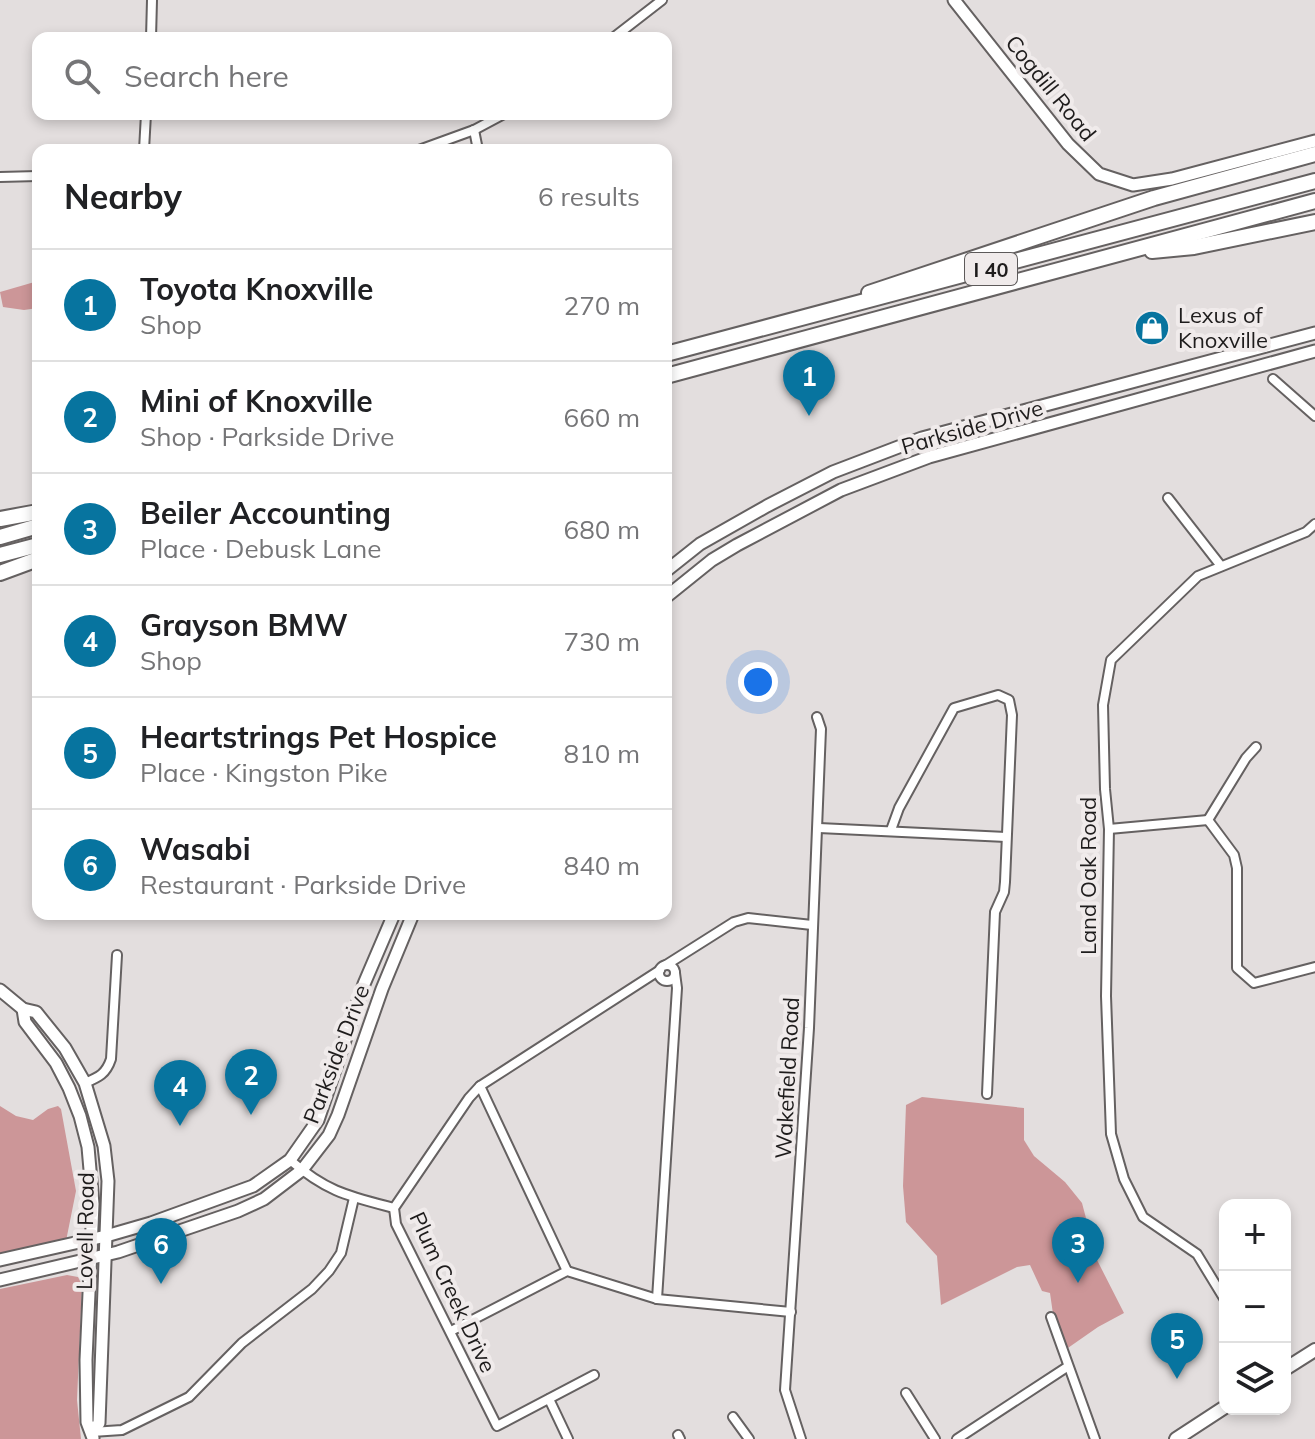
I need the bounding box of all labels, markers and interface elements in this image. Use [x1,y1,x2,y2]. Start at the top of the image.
street label: Cogdill Road [1000,29,1102,147]
search box [32,32,672,120]
icon: search [60,54,104,98]
text: Search here [124,57,289,95]
text: Nearby [64,175,182,218]
text: 6 results [538,180,640,213]
road number: I 40 [965,253,1017,285]
text: Toyota Knoxville [140,270,373,308]
text: 1 [82,289,98,322]
text: 270 m [564,289,640,322]
place label: Lexus of Knoxville [1178,301,1268,354]
text: Shop [140,308,202,341]
shop icon: Lexus of Knoxville [1133,309,1171,347]
pin: 1 [783,350,835,416]
text: Mini of Knoxville [140,382,373,420]
street label: Parkside Drive [898,393,1046,461]
text: 2 [82,401,98,434]
text: 660 m [564,401,640,434]
text: Shop · Parkside Drive [140,420,394,453]
text: Beiler Accounting [140,494,391,532]
text: 3 [82,513,98,546]
text: 680 m [564,513,640,546]
text: Place · Debusk Lane [140,532,381,565]
text: Grayson BMW [140,606,348,644]
text: 4 [82,625,98,658]
text: 730 m [564,625,640,658]
text: Shop [140,644,202,677]
your location [738,662,778,702]
text: Heartstrings Pet Hospice [140,718,497,756]
text: 5 [82,737,98,770]
text: 810 m [564,737,640,770]
text: Place · Kingston Pike [140,756,388,789]
street label: Land Oak Road [1074,797,1102,955]
text: Wasabi [140,830,251,868]
text: 6 [82,849,98,882]
text: 840 m [564,849,640,882]
text: Restaurant · Parkside Drive [140,868,466,901]
street label: Parkside Drive [297,981,375,1127]
street label: Wakefield Road [769,996,805,1160]
pin: 2 [225,1049,277,1115]
pin: 4 [154,1060,206,1126]
street label: Lovell Road [70,1172,100,1290]
map controls [1219,1199,1291,1415]
button: + [1219,1199,1291,1271]
street label: Plum Creek Drive [403,1207,503,1377]
pin: 3 [1052,1217,1104,1283]
pin: 6 [135,1218,187,1284]
button: − [1219,1271,1291,1343]
pin: 5 [1151,1313,1203,1379]
button: layers [1219,1343,1291,1415]

